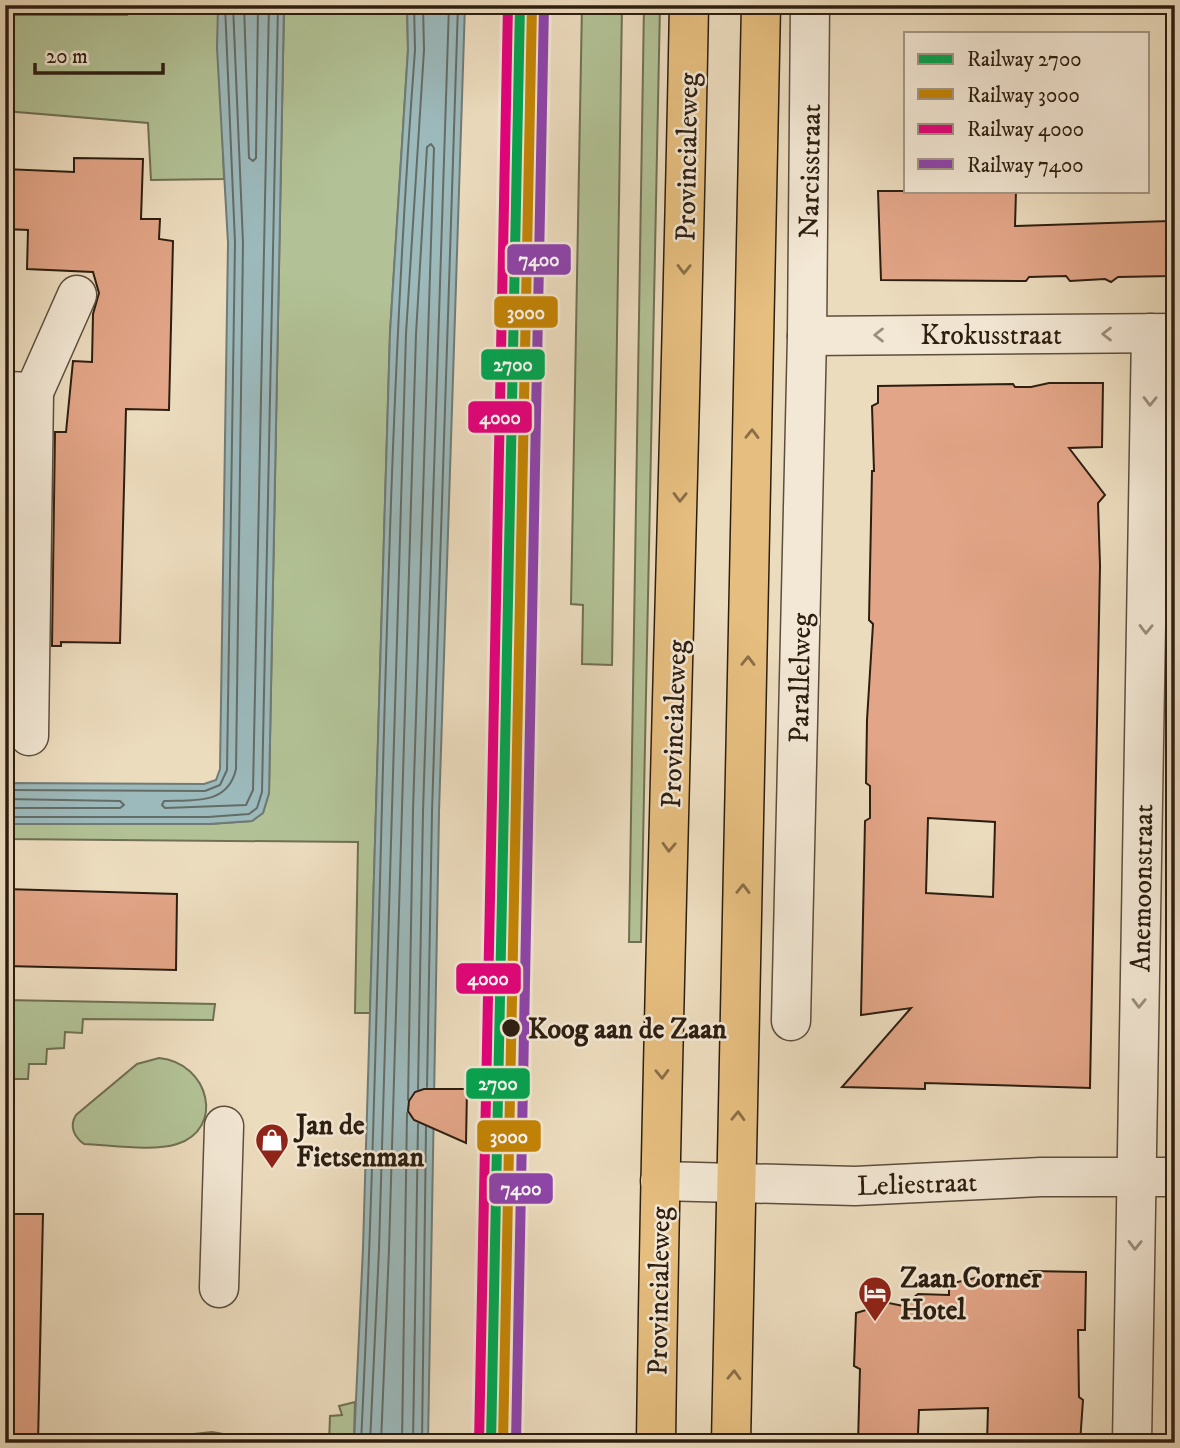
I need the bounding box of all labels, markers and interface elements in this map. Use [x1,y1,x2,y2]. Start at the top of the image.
scale bar [35,32,163,76]
legend [904,32,1148,192]
text: 20 m [46,44,88,70]
text: Railway 2700 [967,47,1082,73]
street label: Provincialeweg [669,72,706,242]
text: Railway 3000 [967,83,1080,109]
street label: Narcisstraat [792,103,829,239]
text: Railway 4000 [967,117,1084,143]
text: Railway 7400 [967,153,1084,179]
line badge: 7400 [506,243,572,276]
text: 7400 [518,249,560,272]
one-way arrow [676,265,692,275]
line badge: 3000 [493,295,559,329]
text: 3000 [507,302,545,325]
street label: Krokusstraat [920,318,1062,353]
one-way arrow [1101,326,1112,341]
one-way arrow [873,327,884,343]
line badge: 2700 [480,348,546,381]
text: 2700 [493,354,533,377]
one-way arrow [1142,397,1158,407]
line badge: 4000 [467,400,533,434]
text: 4000 [479,407,521,430]
one-way arrow [744,428,760,439]
one-way arrow [672,492,687,503]
street label: Parallelweg [782,612,819,743]
one-way arrow [1138,624,1153,635]
street label: Provincialeweg [654,639,695,809]
one-way arrow [740,656,755,667]
street label: Anemoonstraat [1124,804,1161,972]
one-way arrow [661,842,676,853]
one-way arrow [735,883,751,894]
line badge: 4000 [455,962,522,995]
text: 4000 [467,968,509,991]
one-way arrow [1131,999,1147,1009]
place label: Koog aan de Zaan [528,1012,727,1047]
marker: Koog aan de Zaan [500,1017,522,1039]
line badge: 2700 [465,1067,531,1100]
one-way arrow [654,1069,670,1080]
text: 2700 [478,1073,518,1096]
place label: Jan de Fietsenman [293,1108,424,1175]
one-way arrow [731,1111,746,1122]
line badge: 3000 [476,1119,542,1153]
shop icon: Jan de Fietsenman [253,1121,291,1170]
text: 3000 [490,1126,528,1149]
street label: Leliestraat [856,1165,978,1204]
line badge: 7400 [488,1172,554,1205]
text: 7400 [500,1178,542,1201]
street label: Provincialeweg [641,1206,678,1376]
one-way arrow [1127,1239,1142,1250]
place label: Zaan Corner Hotel [900,1261,1042,1328]
hotel icon: Zaan Corner Hotel [856,1274,894,1323]
one-way arrow [726,1369,741,1380]

